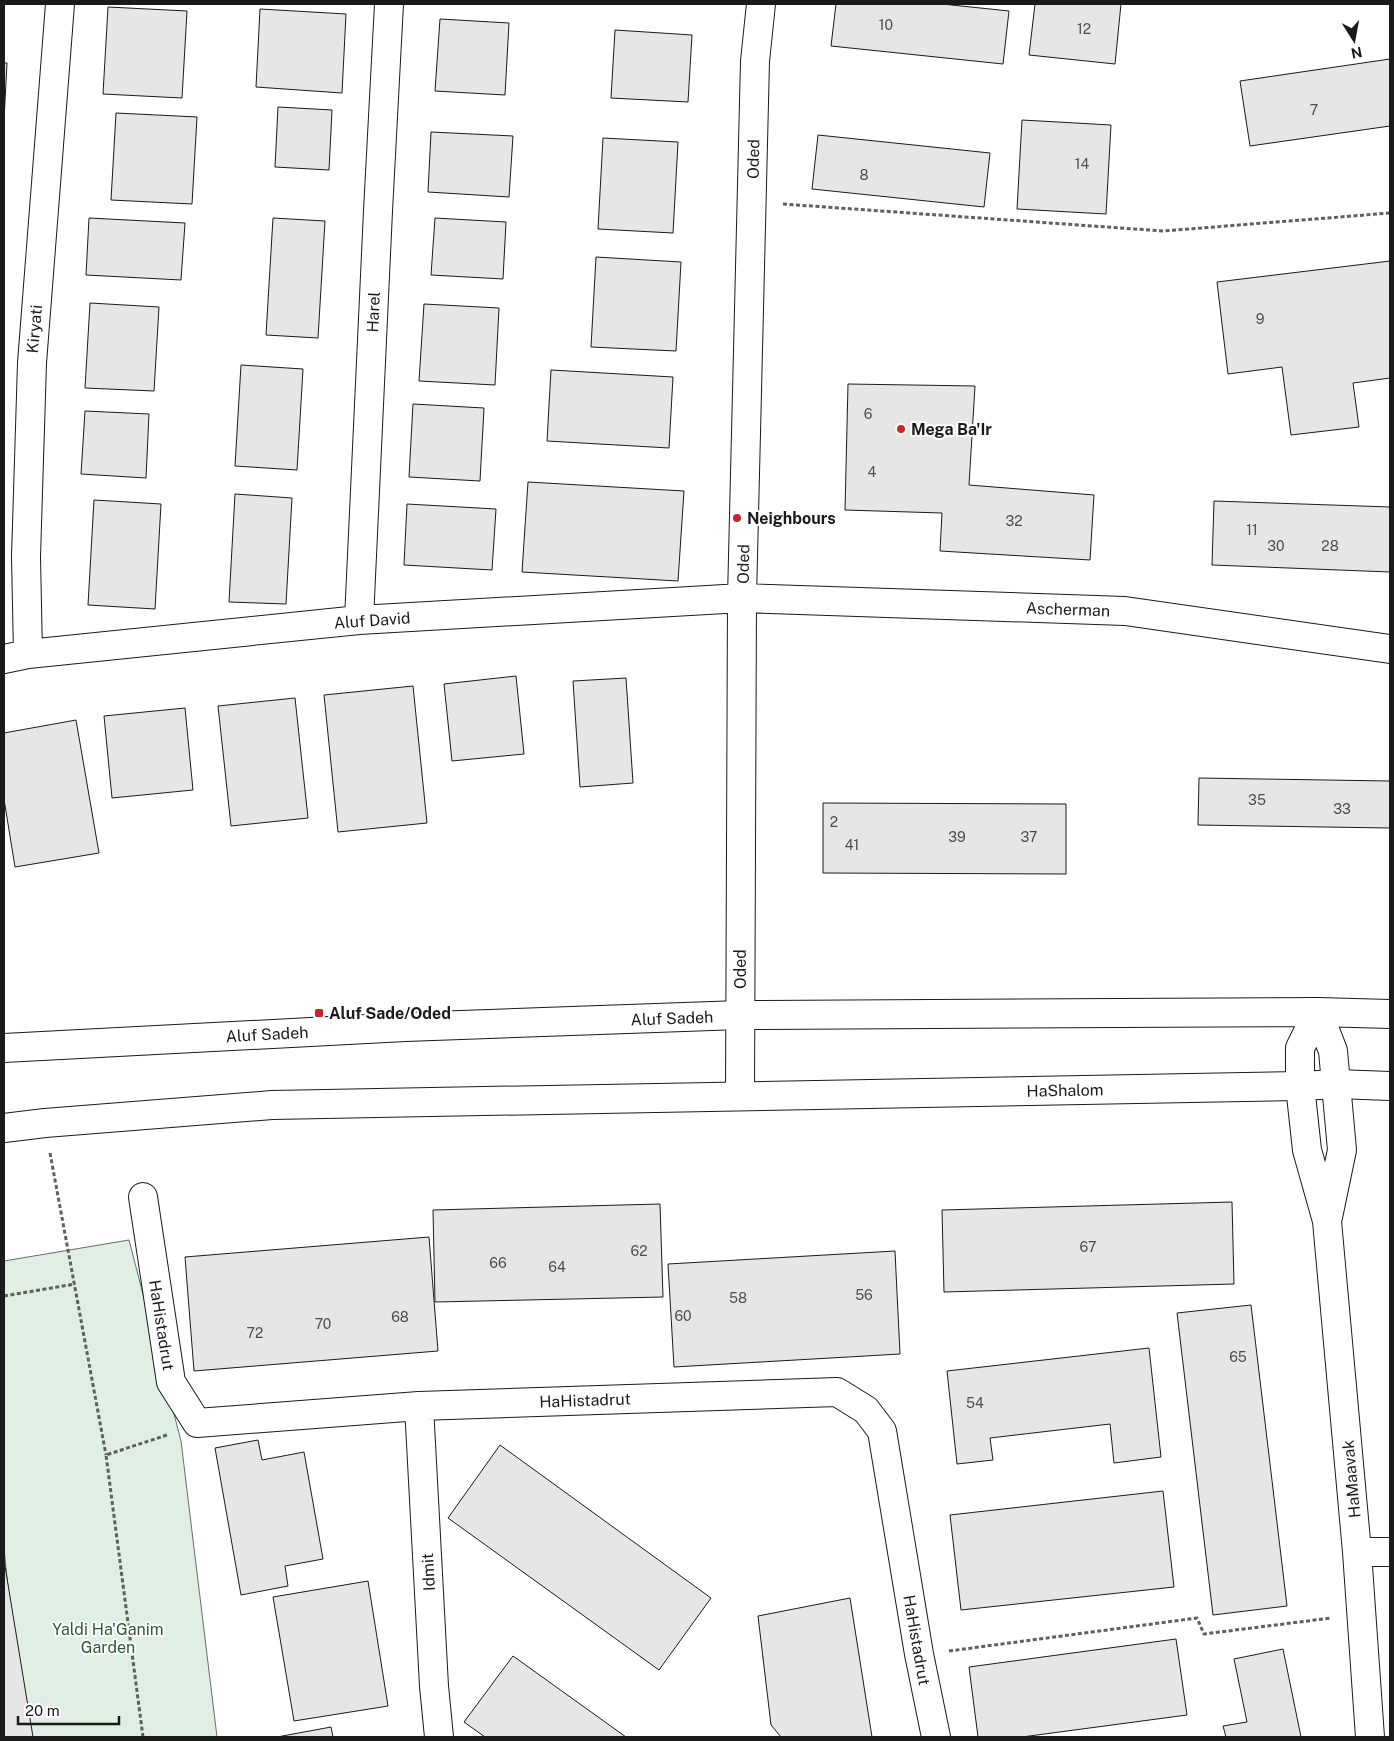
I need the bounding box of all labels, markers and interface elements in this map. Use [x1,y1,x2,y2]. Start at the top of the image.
north arrow [1329,15,1379,65]
house number: 10 [879,17,893,33]
house number: 12 [1077,21,1091,37]
text: N [1350,44,1363,62]
house number: 7 [1310,102,1318,118]
street label: Oded [744,139,763,179]
house number: 14 [1075,156,1089,172]
house number: 8 [859,167,869,183]
street label: Harel [363,291,384,333]
street label: Kiryati [23,304,46,354]
house number: 9 [1256,311,1265,327]
house number: 6 [864,406,873,422]
place label: Mega Ba'Ir [911,420,992,439]
marker: Mega Ba'Ir [895,423,907,435]
house number: 4 [868,464,877,480]
place label: Neighbours [747,509,836,528]
marker: Neighbours [731,512,743,524]
house number: 32 [1005,513,1023,529]
house number: 11 [1246,522,1258,538]
house number: 30 [1267,538,1285,554]
house number: 28 [1321,538,1339,554]
street label: Oded [734,544,753,584]
street label: Ascherman [1026,599,1110,620]
street label: Aluf David [333,608,411,633]
house number: 35 [1248,792,1266,808]
house number: 33 [1333,801,1351,817]
house number: 2 [830,814,838,830]
house number: 39 [948,829,966,845]
house number: 37 [1021,829,1037,845]
house number: 41 [845,837,859,853]
street label: Oded [731,949,750,989]
place label: Aluf Sade/Oded [329,1004,451,1023]
marker: Aluf Sade/Oded [313,1007,325,1019]
street label: Aluf Sadeh [630,1008,714,1029]
street label: Aluf Sadeh [225,1023,309,1046]
street label: HaShalom [1026,1080,1104,1101]
house number: 67 [1080,1239,1096,1255]
house number: 62 [630,1243,648,1259]
house number: 66 [489,1255,507,1271]
house number: 64 [548,1259,566,1275]
street label: HaHistadrut [145,1278,178,1372]
house number: 56 [855,1287,873,1303]
house number: 58 [729,1290,747,1306]
house number: 60 [674,1308,692,1324]
house number: 68 [391,1309,409,1325]
house number: 70 [315,1316,331,1332]
house number: 72 [247,1325,263,1341]
house number: 65 [1229,1349,1247,1365]
street label: HaHistadrut [539,1389,631,1412]
house number: 54 [966,1395,984,1411]
street label: HaMaavak [1339,1439,1364,1519]
street label: Idmit [418,1552,439,1591]
street label: HaHistadrut [899,1593,934,1687]
park label: Yaldi Ha'Ganim Garden [52,1620,164,1657]
scale bar [18,1694,119,1726]
text: 20 m [25,1702,60,1719]

